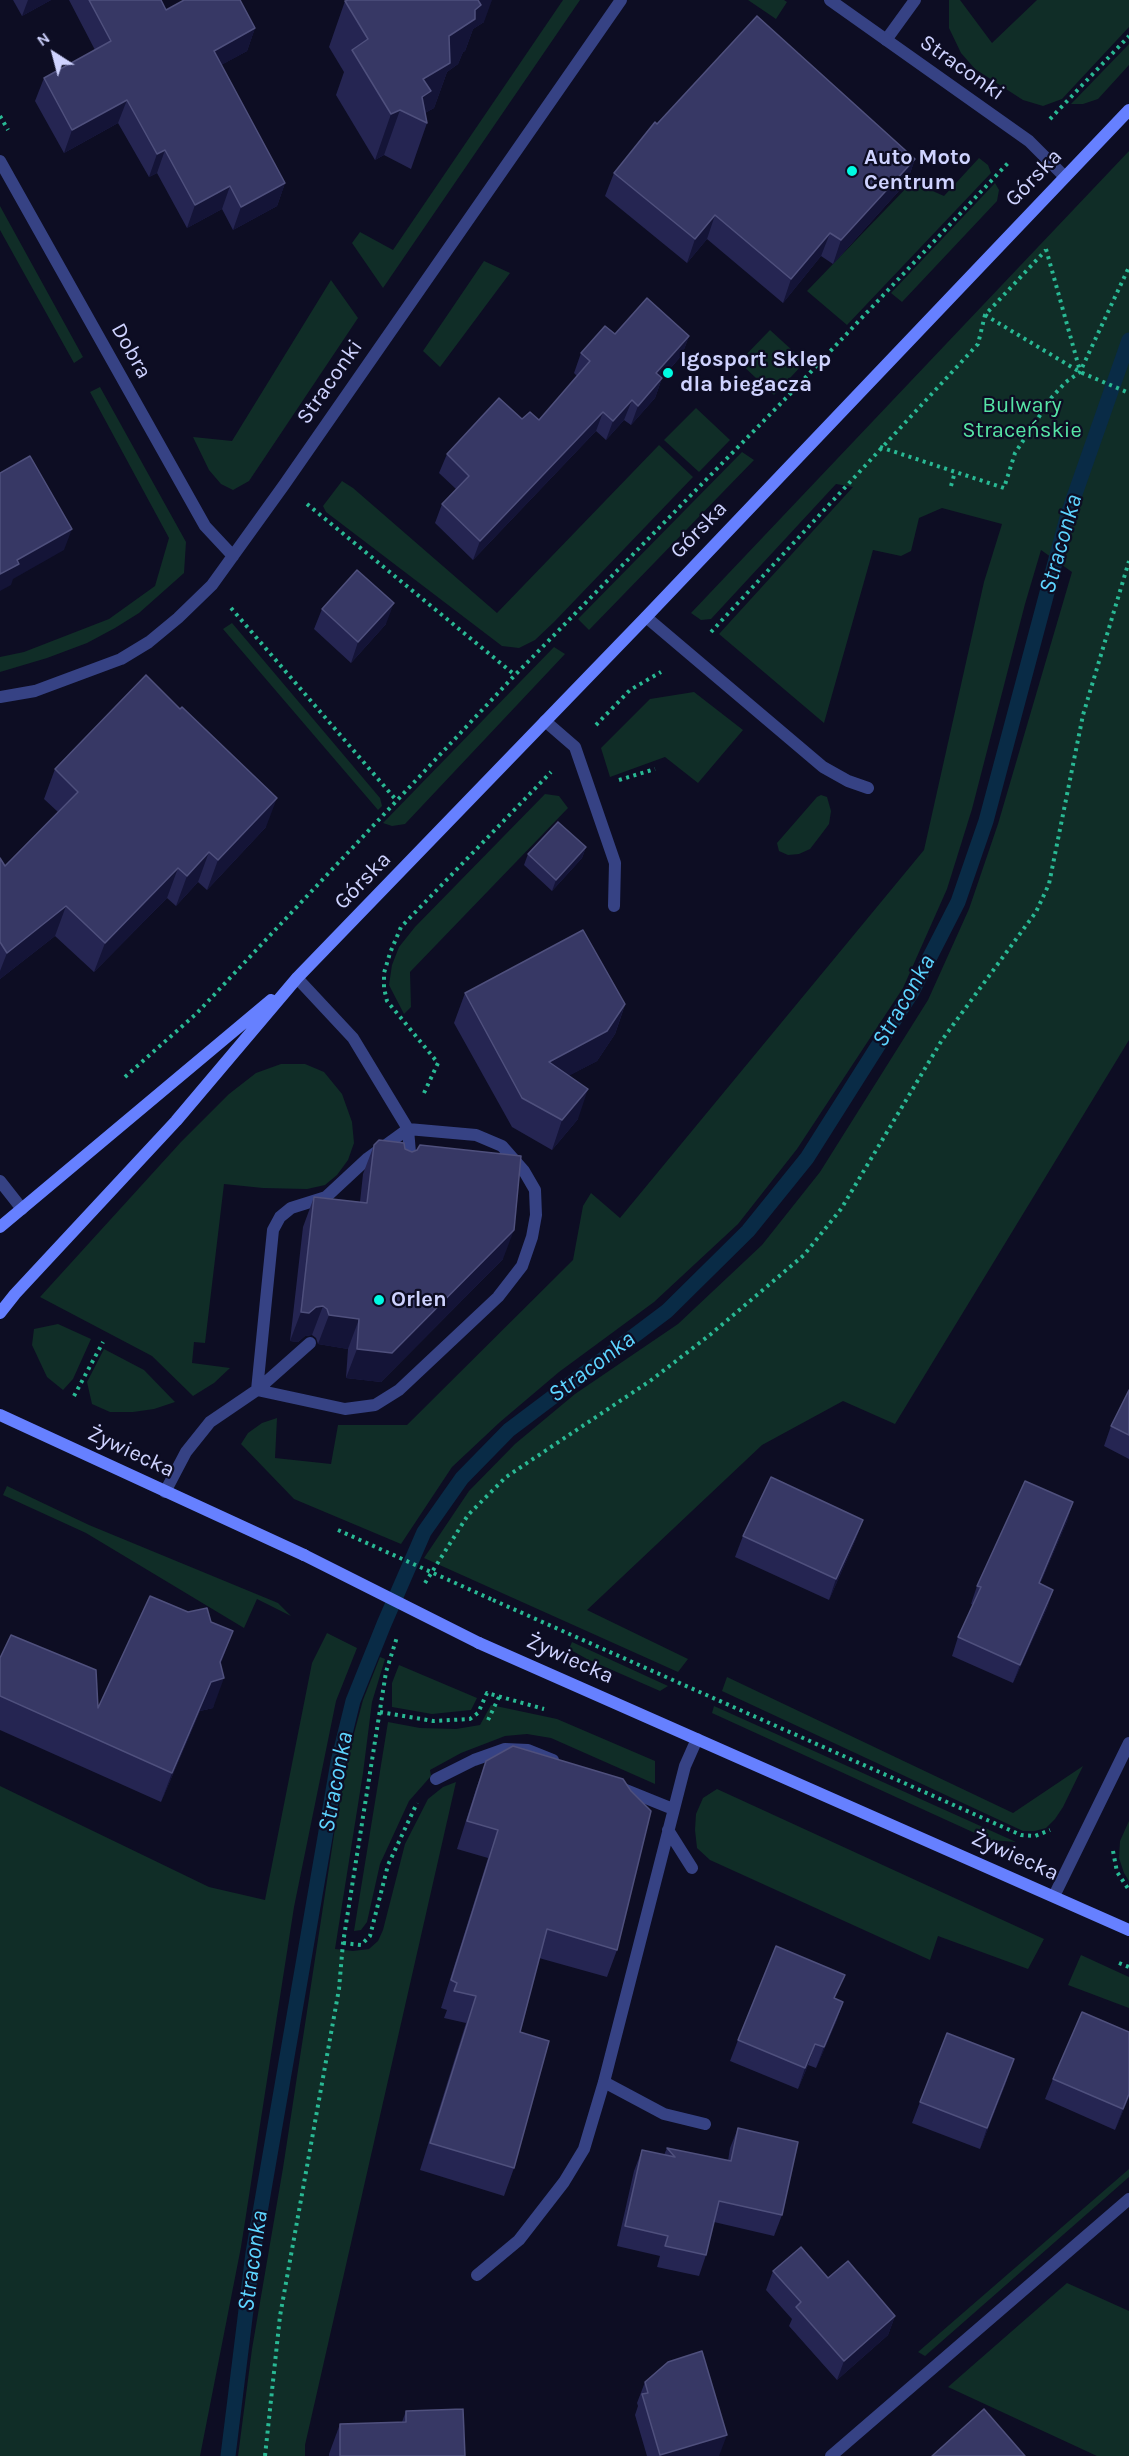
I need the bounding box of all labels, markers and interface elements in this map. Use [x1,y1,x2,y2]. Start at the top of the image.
north arrow [24,24,84,84]
text: N [33,28,53,50]
street label: Straconki [915,29,1009,107]
street label: Górska [1000,144,1068,212]
place label: Auto Moto Centrum [864,145,971,196]
marker: Auto Moto Centrum [845,164,859,178]
street label: Dobra [105,319,157,383]
street label: Straconki [291,335,369,429]
place label: Igosport Sklep dla biegacza [680,347,831,398]
marker: Igosport Sklep dla biegacza [661,366,675,380]
park label: Bulwary Straceńskie [962,393,1082,445]
water label: Straconka [1033,491,1089,597]
street label: Górska [665,496,733,564]
street label: Górska [329,847,397,915]
water label: Straconka [866,950,942,1052]
place label: Orlen [391,1287,447,1313]
marker: Orlen [372,1293,386,1307]
water label: Straconka [543,1325,641,1409]
street label: Żywiecka [83,1420,179,1484]
street label: Żywiecka [522,1628,618,1690]
water label: Straconka [312,1729,360,1835]
street label: Żywiecka [967,1825,1063,1887]
water label: Straconka [232,2209,274,2313]

